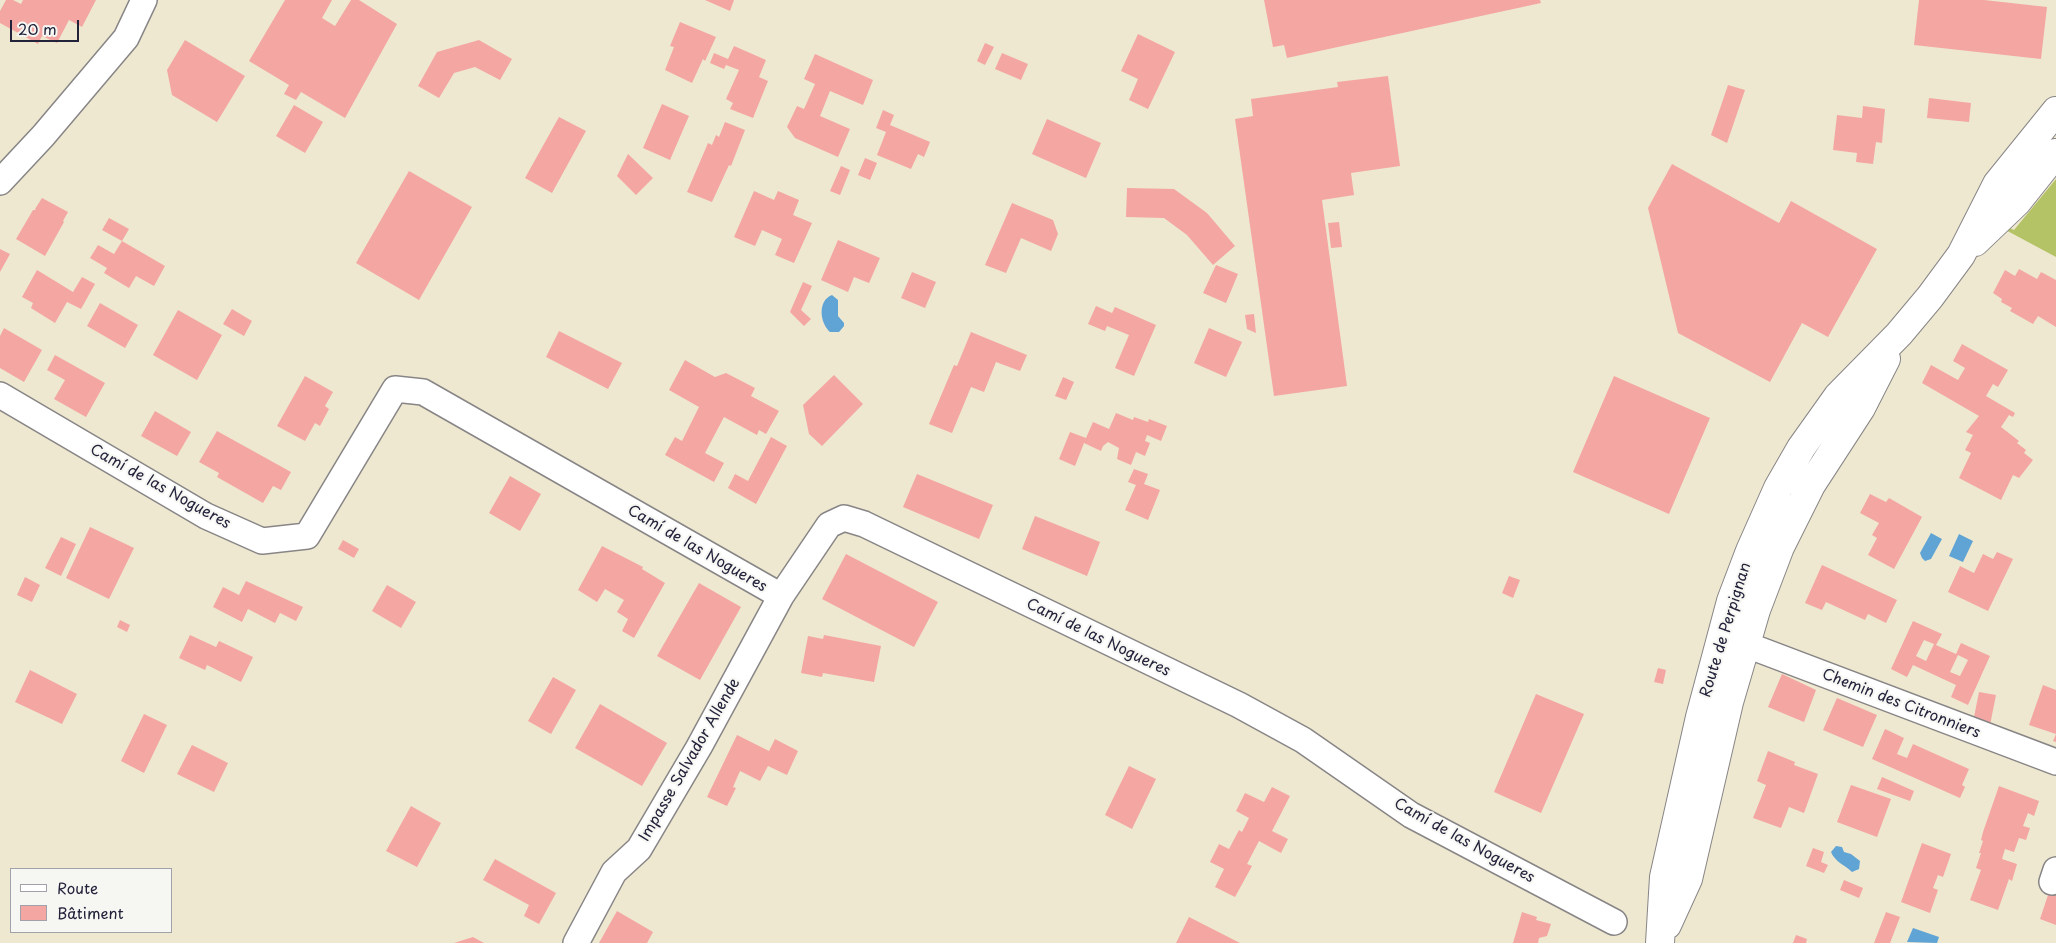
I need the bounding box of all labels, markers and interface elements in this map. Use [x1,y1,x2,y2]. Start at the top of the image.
scale bar [12,10,81,42]
text: 20 m [18,17,57,40]
street label: Camí de las Nogueres [87,441,233,533]
street label: Camí de las Nogueres [624,502,770,596]
street label: Route de Perpignan [1697,560,1755,700]
street label: Camí de las Nogueres [1023,595,1173,681]
street label: Chemin des Citronniers [1819,666,1983,742]
street label: Impasse Salvador Allende [636,675,744,845]
street label: Camí de las Nogueres [1391,795,1537,887]
legend [10,868,172,933]
text: Route [57,876,98,899]
text: Bâtiment [57,901,124,924]

